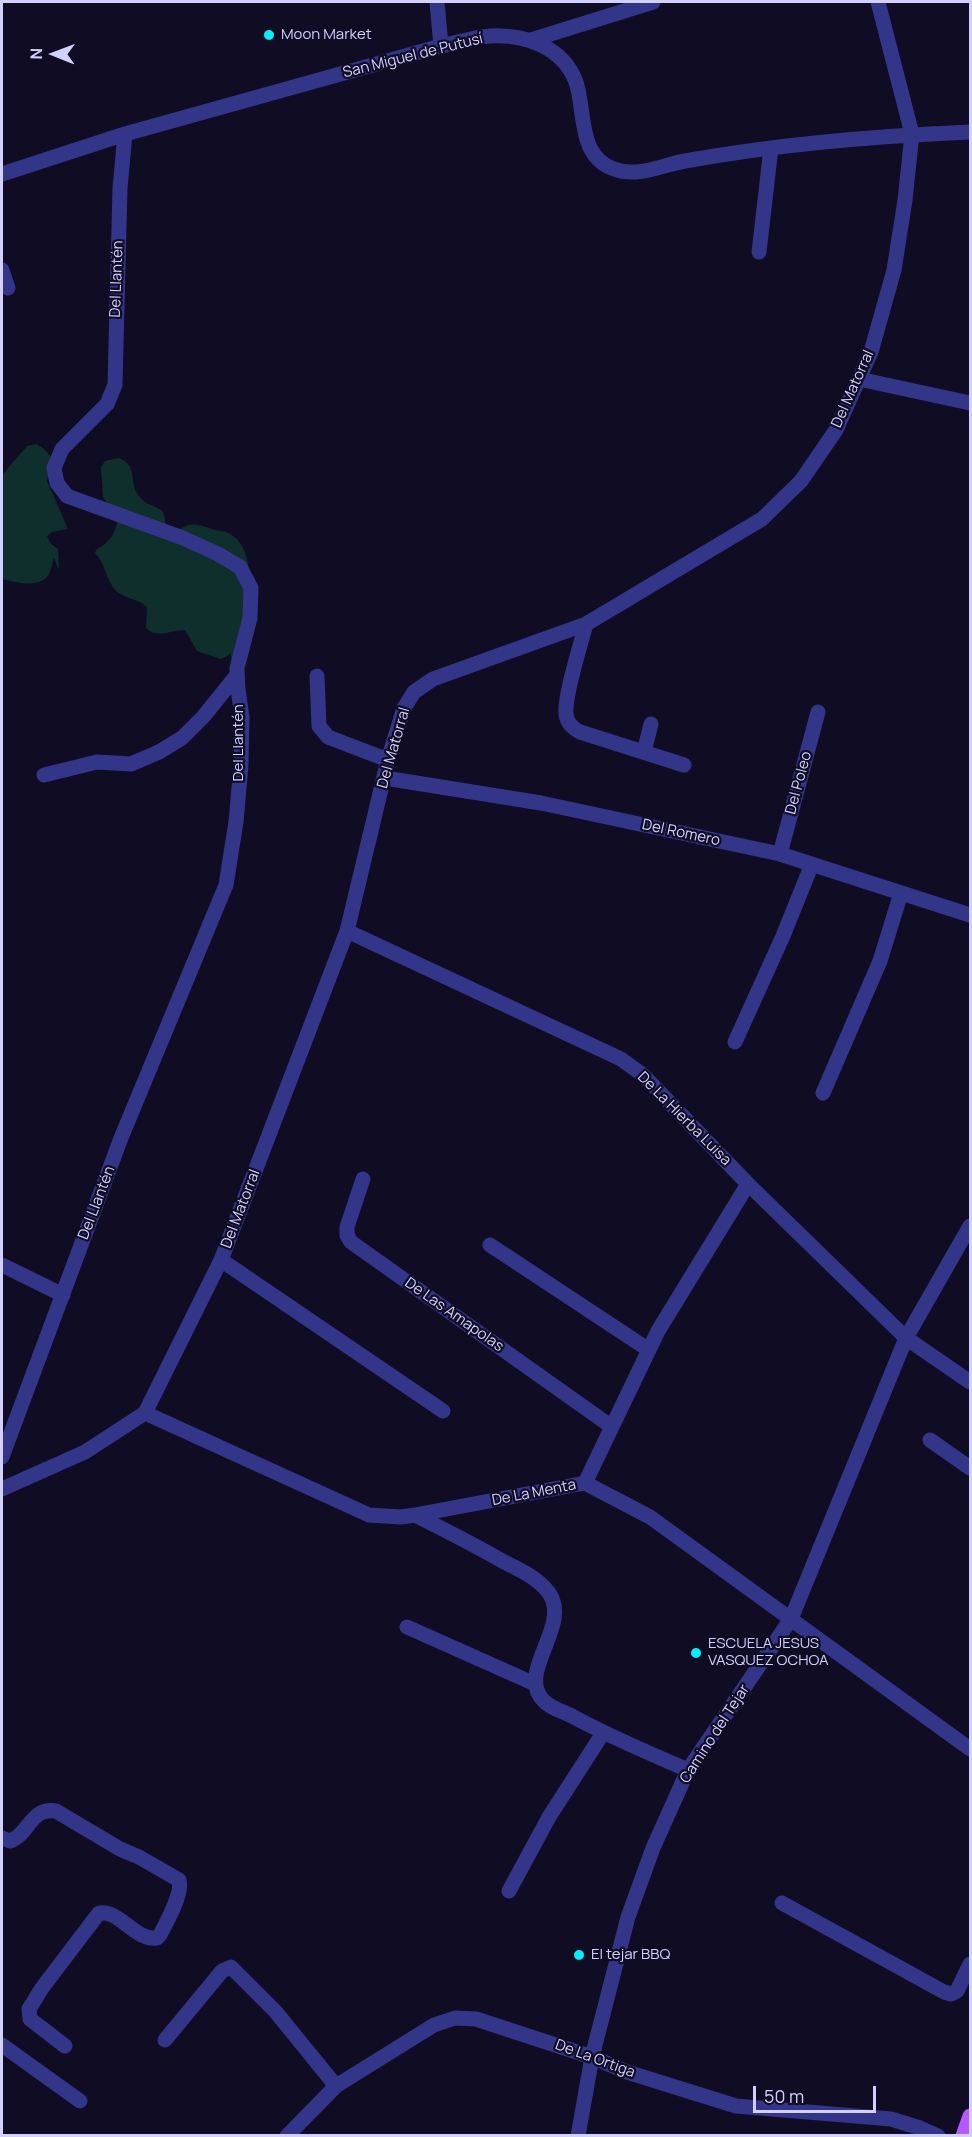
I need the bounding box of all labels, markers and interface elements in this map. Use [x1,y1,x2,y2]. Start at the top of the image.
north arrow [24,24,84,84]
place label: Moon Market [281,26,372,44]
marker: Moon Market [262,28,276,42]
street label: San Miguel de Putusí [341,30,485,82]
text: N [25,48,47,60]
street label: Del Llantén [107,240,127,318]
street label: Del Matorral [828,347,878,431]
street label: Del Llantén [230,704,248,782]
street label: Del Matorral [374,706,414,790]
street label: Del Poleo [782,750,816,816]
street label: Del Romero [640,816,722,850]
street label: De La Hierba Luisa [633,1068,735,1170]
street label: Del Llantén [75,1164,119,1242]
street label: Del Matorral [218,1167,264,1251]
street label: De Las Amapolas [401,1274,507,1356]
street label: De La Menta [490,1476,578,1510]
place label: ESCUELA JESUS VASQUEZ OCHOA [708,1635,829,1670]
marker: ESCUELA JESUS VASQUEZ OCHOA [689,1646,703,1660]
street label: Camino del Tejar [676,1681,754,1787]
place label: El tejar BBQ [591,1946,670,1964]
marker: El tejar BBQ [572,1948,586,1962]
street label: De La Ortiga [553,2036,637,2082]
scale bar [756,2074,879,2112]
text: 50 m [764,2084,804,2108]

